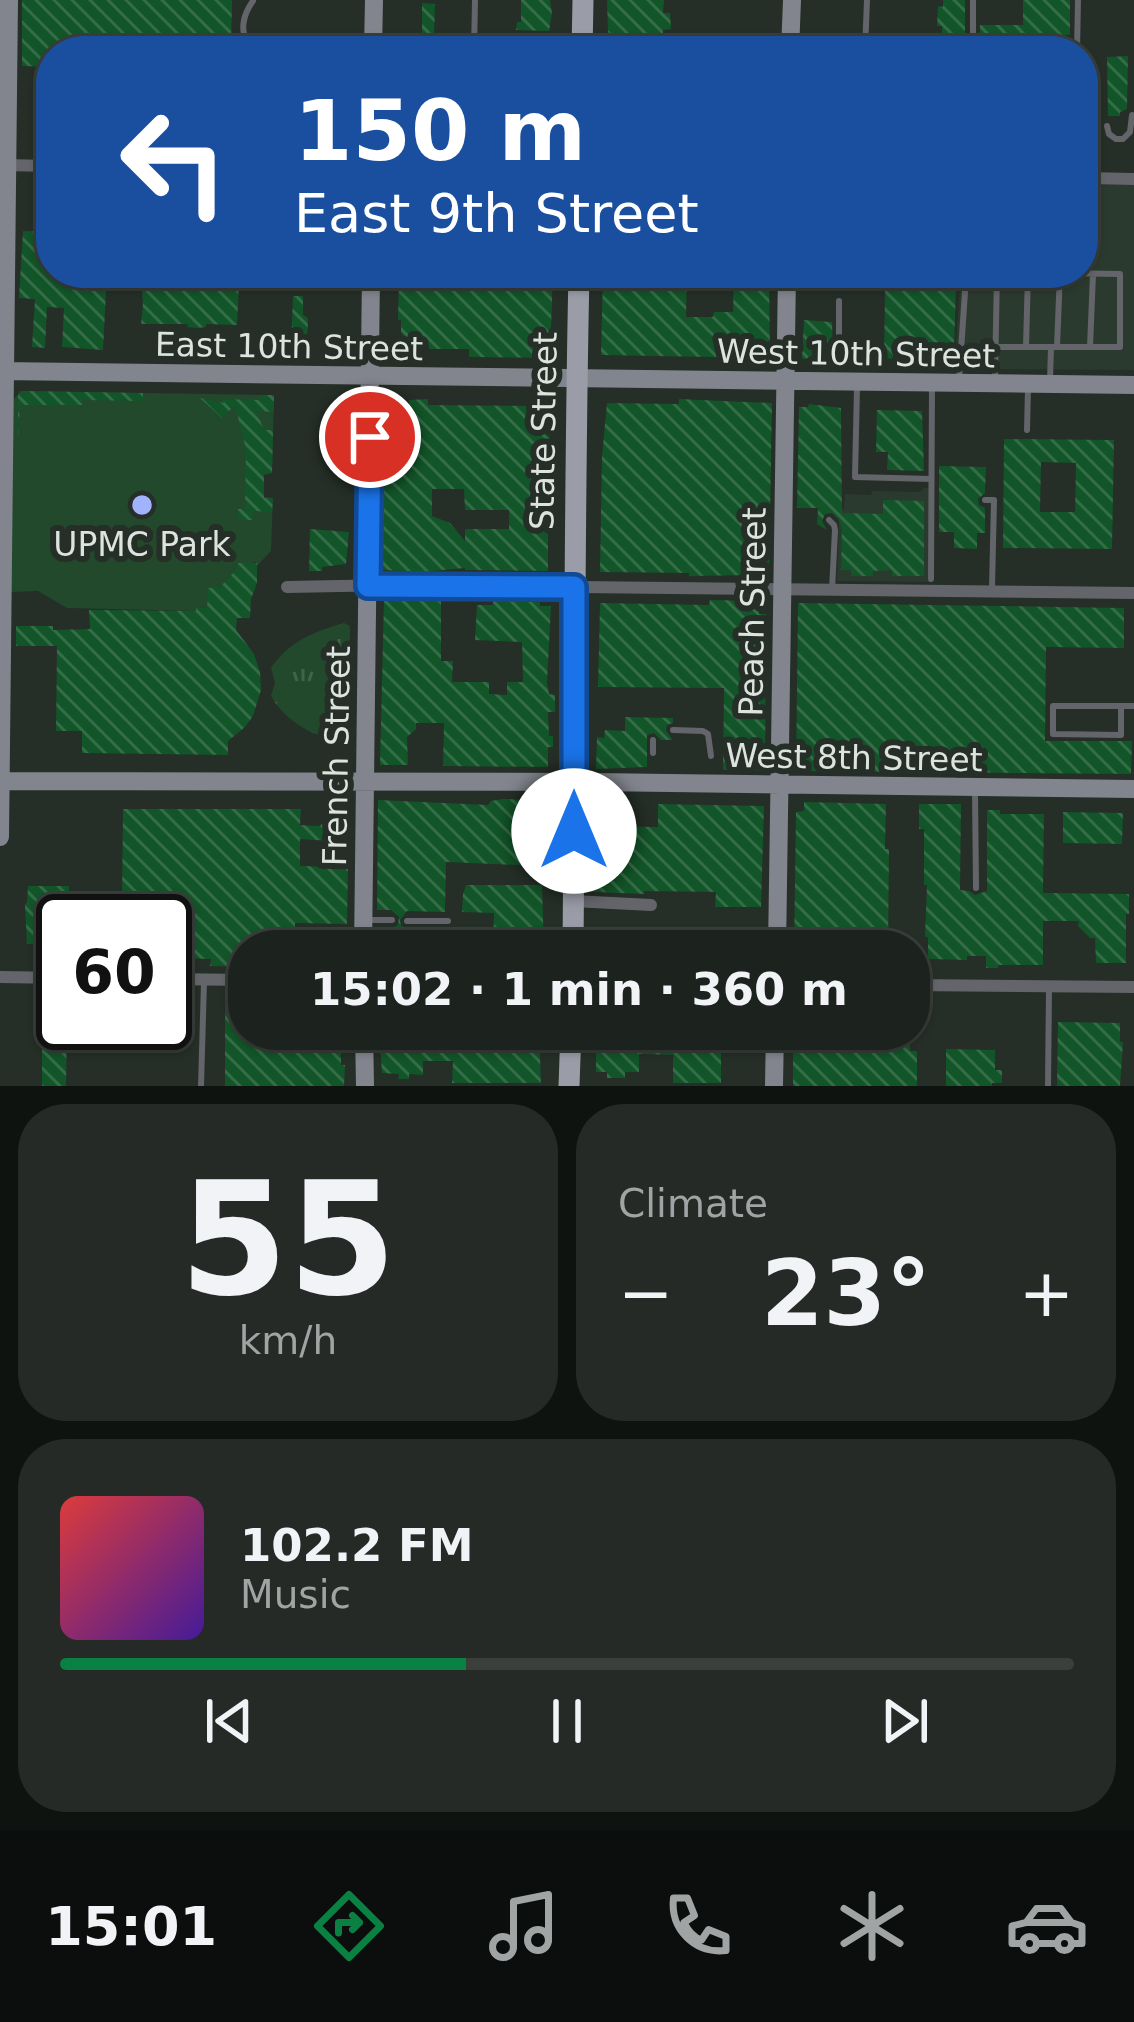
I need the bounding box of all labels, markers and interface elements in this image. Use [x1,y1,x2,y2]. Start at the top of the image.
text: 150 m [294,82,586,180]
icon: left [96,84,252,240]
text: East 9th Street [294,182,699,245]
street label: East 10th Street [155,325,424,368]
street label: State Street [522,332,565,530]
street label: West 10th Street [717,332,995,375]
pin [319,386,421,488]
icon: arrive [337,404,403,470]
marker: UPMC Park [129,492,155,518]
street label: Peach Street [731,507,774,717]
place label: UPMC Park [53,525,232,564]
street label: French Street [315,645,358,867]
street label: West 8th Street [725,736,983,779]
position arrow [511,768,637,894]
speed limit sign: 60 [36,894,192,1050]
text: 15:02 · 1 min · 360 m [310,963,848,1016]
text: 55 [179,1149,397,1331]
text: Climate [618,1181,768,1226]
text: 23° [761,1241,931,1346]
text: − [618,1255,673,1332]
text: + [1019,1255,1074,1332]
text: km/h [239,1318,337,1363]
text: 102.2 FM [240,1519,474,1572]
text: Music [240,1572,351,1617]
icon: previous [196,1688,262,1754]
icon: pause [534,1688,600,1754]
icon: next [872,1688,938,1754]
icon: directions [307,1884,391,1968]
icon: music [482,1884,566,1968]
icon: phone [656,1884,740,1968]
icon: climate [830,1884,914,1968]
icon: car [1005,1884,1089,1968]
text: 15:01 [45,1895,217,1958]

